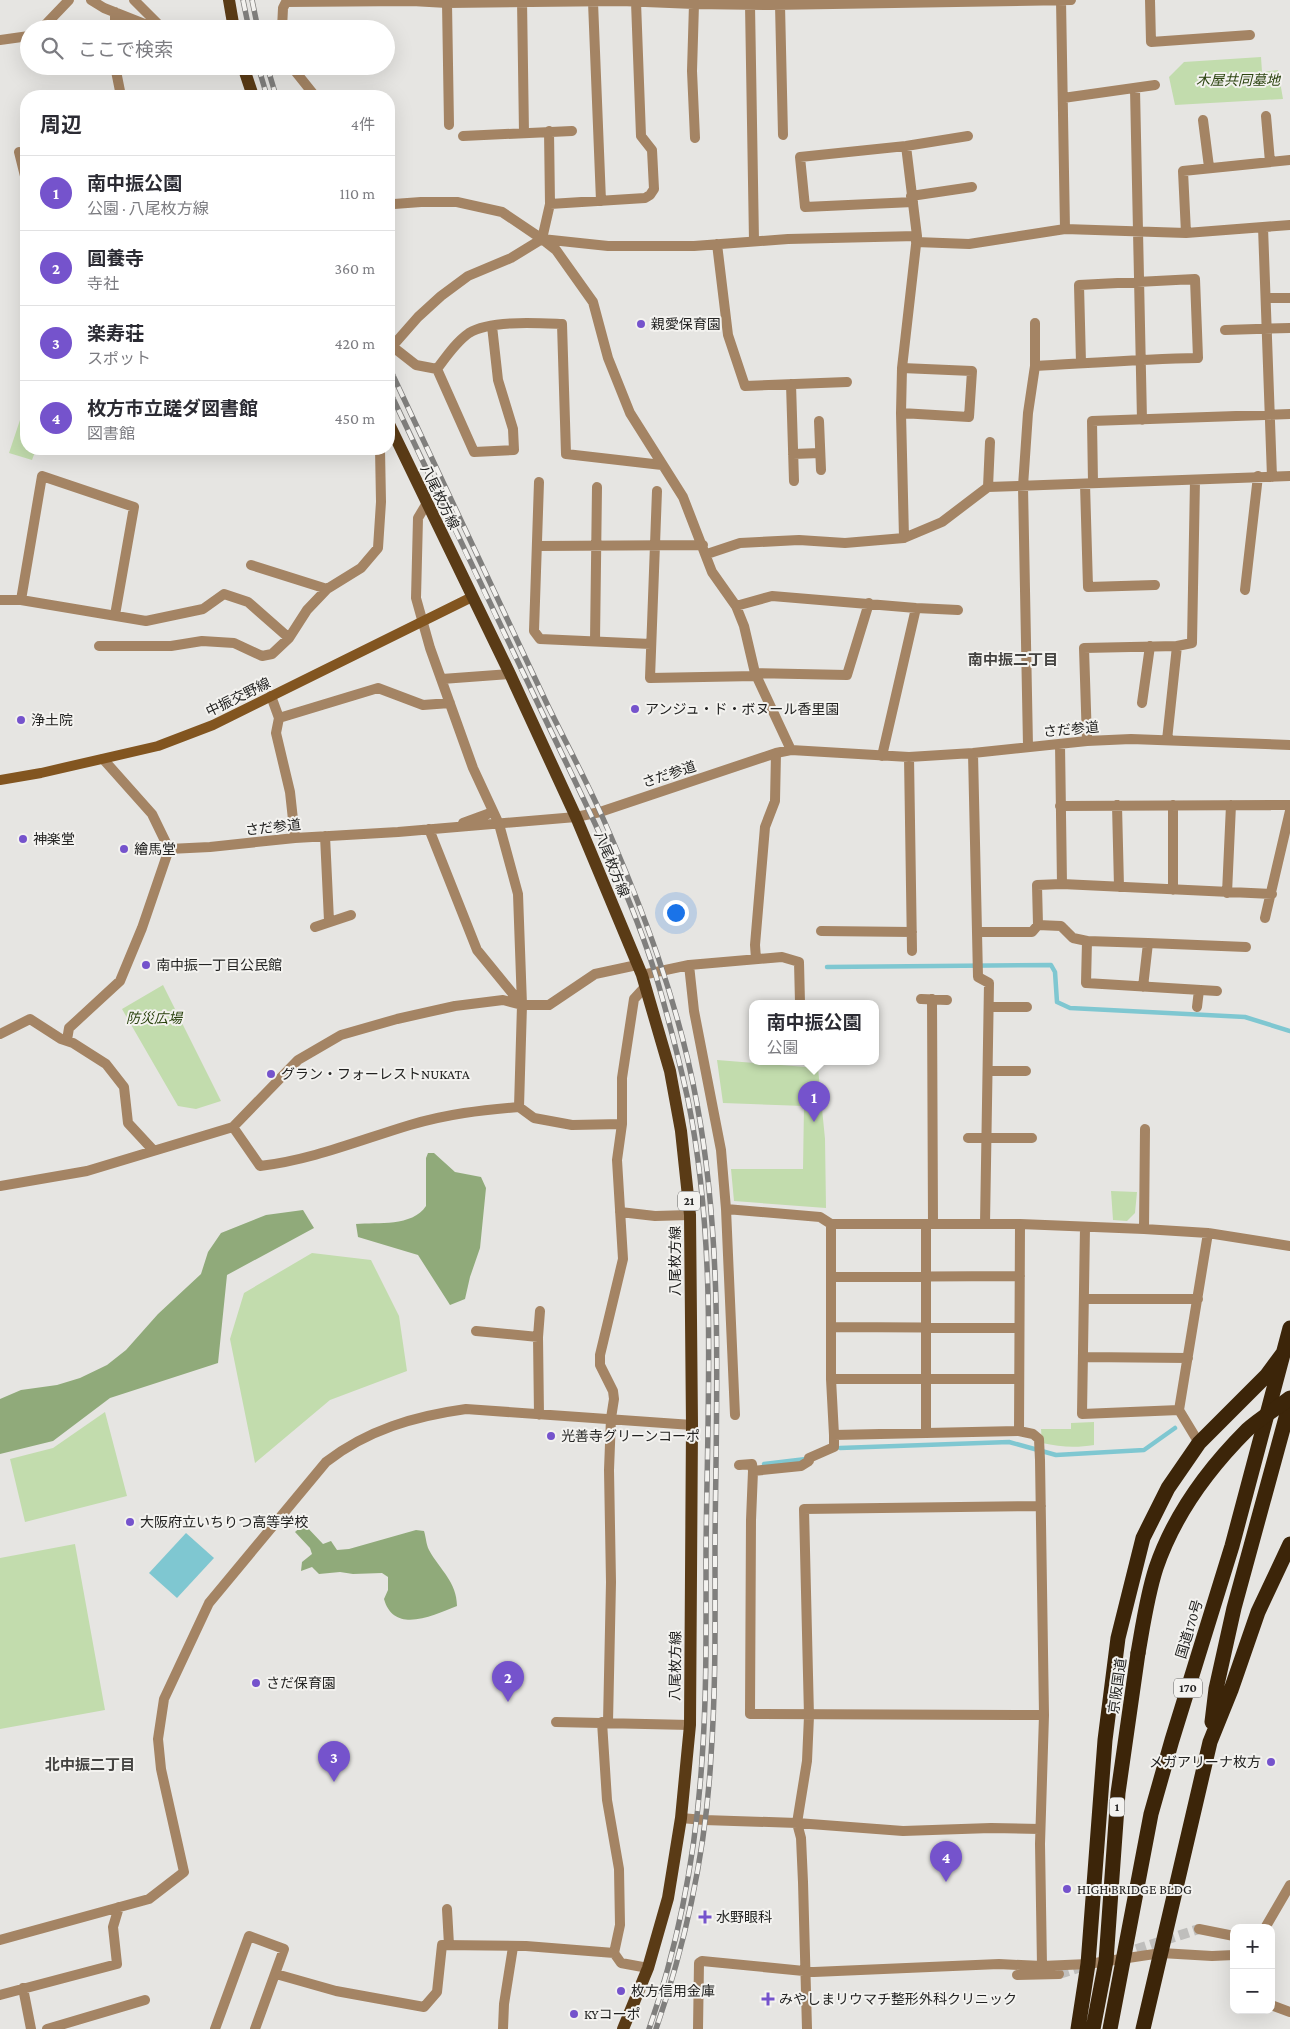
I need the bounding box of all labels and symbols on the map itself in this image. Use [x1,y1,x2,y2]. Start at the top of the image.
park label: 木屋共同墓地 [1196,72,1282,88]
place label: 親愛保育園 [651,316,721,332]
marker: 親愛保育園 [635,318,647,330]
street label: 八尾枚方線 [417,462,463,532]
district label: 南中振二丁目 [968,652,1058,668]
street label: 中振交野線 [203,674,273,720]
place label: アンジュ・ド・ボヌール香里園 [645,701,839,717]
marker: アンジュ・ド・ボヌール香里園 [629,703,641,715]
place label: 浄土院 [31,712,73,728]
marker: 浄土院 [15,714,27,726]
street label: さだ参道 [1042,719,1100,739]
street label: さだ参道 [640,758,698,790]
street label: さだ参道 [244,816,302,838]
street label: 八尾枚方線 [591,829,633,899]
place label: 神楽堂 [33,831,75,847]
marker: 神楽堂 [17,833,29,845]
place label: 繪馬堂 [134,841,176,857]
marker: 繪馬堂 [118,843,130,855]
your location [663,900,689,926]
place label: 南中振一丁目公民館 [156,957,282,973]
marker: 南中振一丁目公民館 [140,959,152,971]
park label: 防災広場 [126,1010,184,1026]
place label: グラン・フォーレストNUKATA [281,1066,470,1082]
marker: グラン・フォーレストNUKATA [265,1068,277,1080]
pin: 1 [798,1081,830,1122]
road number: 21 [678,1192,700,1210]
street label: 八尾枚方線 [667,1226,683,1296]
place label: 光善寺グリーンコーポ [561,1428,700,1444]
marker: 光善寺グリーンコーポ [545,1430,557,1442]
place label: 大阪府立いちりつ高等学校 [140,1514,308,1530]
marker: 大阪府立いちりつ高等学校 [124,1516,136,1528]
street label: 国道170号 [1172,1598,1206,1660]
street label: 八尾枚方線 [666,1631,684,1701]
street label: 京阪国道 [1105,1657,1129,1715]
pin: 2 [492,1661,524,1702]
place label: さだ保育園 [266,1675,336,1691]
marker: さだ保育園 [250,1677,262,1689]
road number: 170 [1174,1679,1202,1698]
pin: 3 [318,1741,350,1782]
place label: メガアリーナ枚方 [1149,1754,1261,1770]
marker: メガアリーナ枚方 [1265,1756,1277,1768]
district label: 北中振二丁目 [45,1757,135,1773]
road number: 1 [1110,1798,1124,1816]
pin: 4 [930,1841,962,1882]
place label: HIGH BRIDGE BLDG [1077,1881,1192,1897]
marker: HIGH BRIDGE BLDG [1061,1883,1073,1895]
place label: 水野眼科 [716,1909,772,1925]
marker: 水野眼科 [698,1910,712,1924]
place label: 枚方信用金庫 [631,1983,715,1999]
marker: 枚方信用金庫 [615,1985,627,1997]
place label: みやしまリウマチ整形外科クリニック [779,1991,1017,2007]
marker: みやしまリウマチ整形外科クリニック [761,1992,775,2006]
place label: KYコーポ [584,2006,641,2022]
marker: KYコーポ [568,2008,580,2020]

